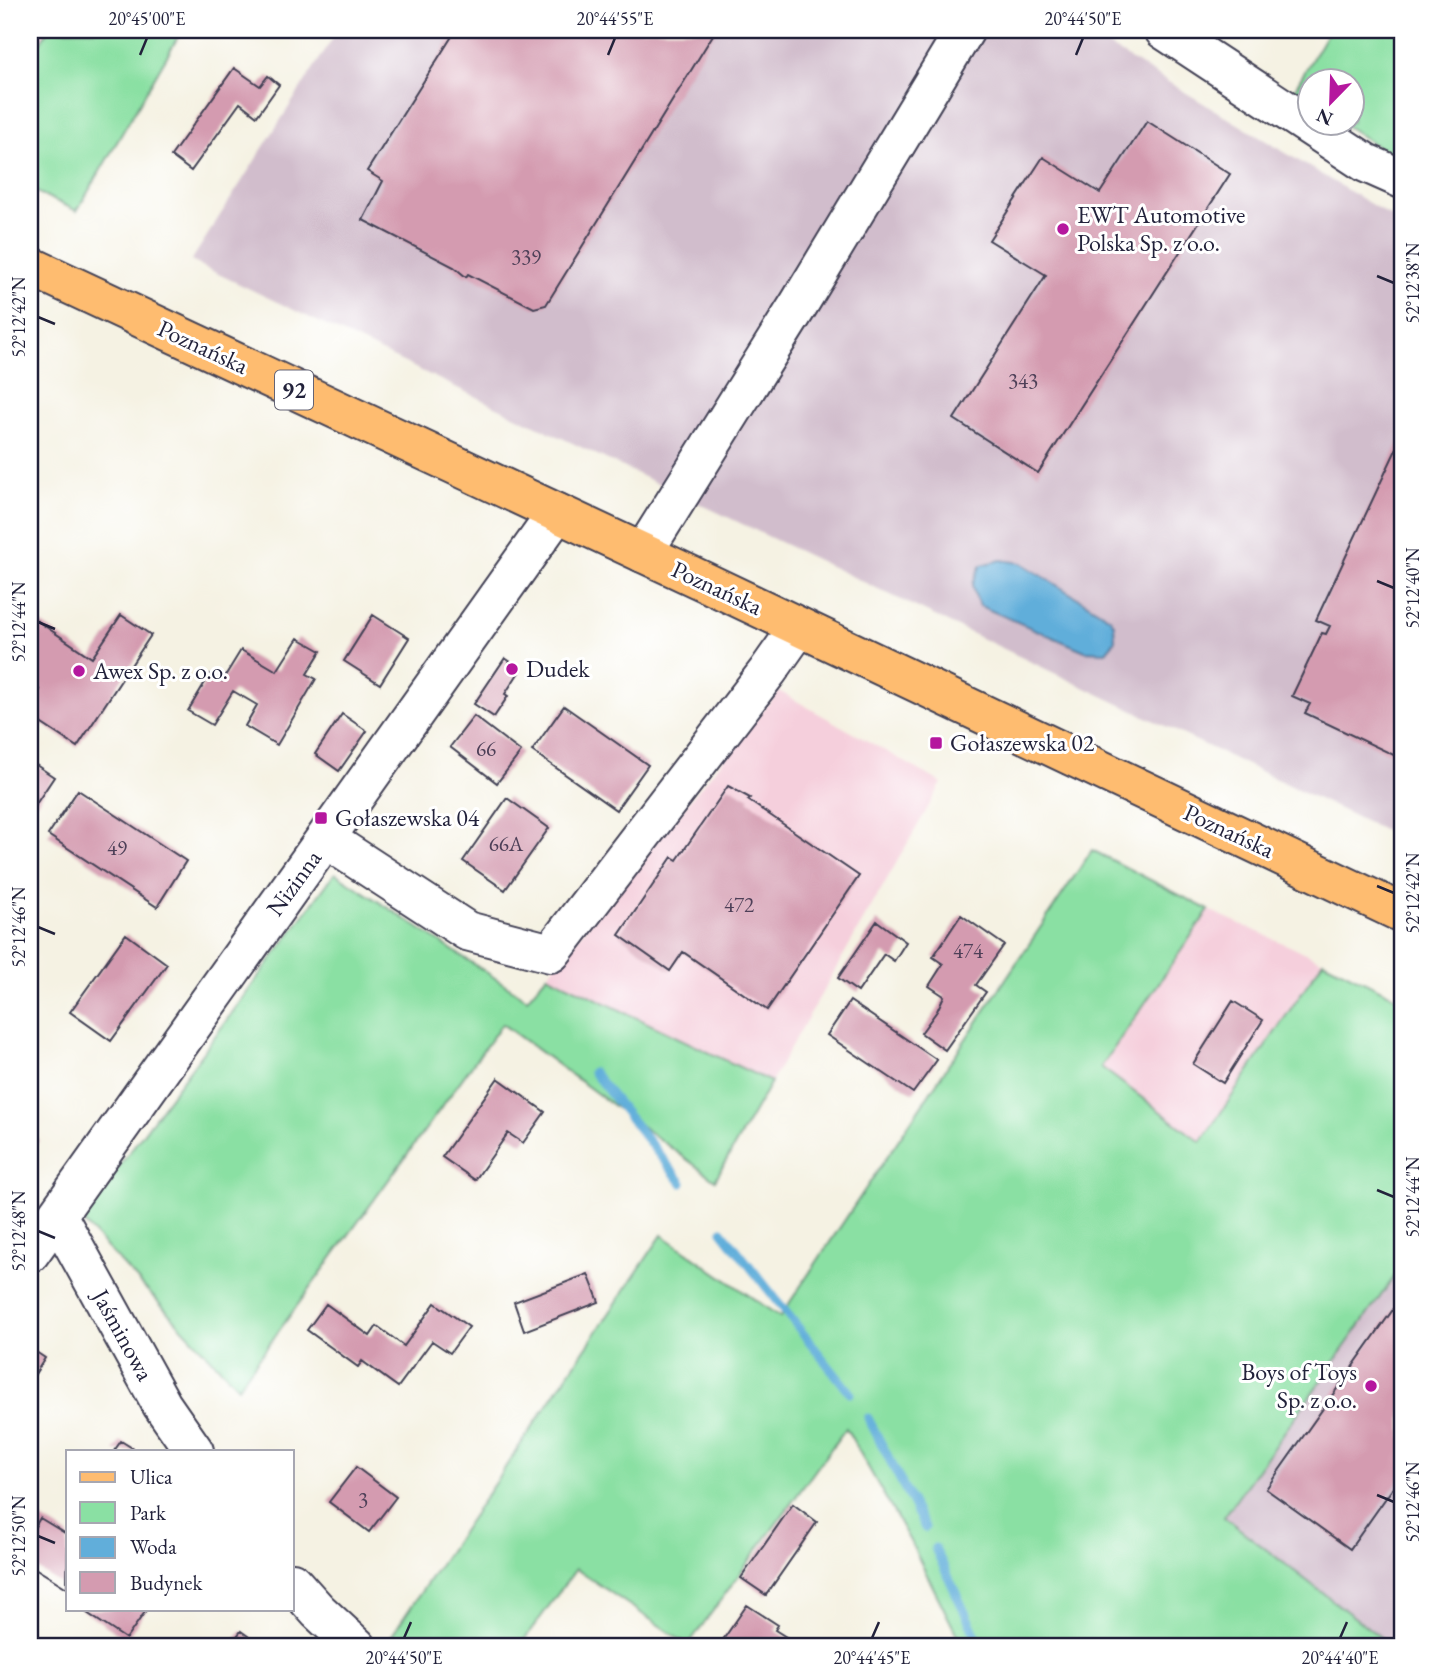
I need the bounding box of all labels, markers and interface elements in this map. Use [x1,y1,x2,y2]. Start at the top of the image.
text: 20°45'00"E [109,7,185,30]
text: 20°44'55"E [577,7,653,30]
text: 20°44'50"E [1045,7,1121,30]
north arrow [1296,66,1366,136]
text: N [1312,102,1337,132]
place label: EWT Automotive Polska Sp. z o.o. [1077,199,1245,258]
marker: EWT Automotive Polska Sp. z o.o. [1055,221,1071,237]
text: 52°12'38"N [1401,242,1424,323]
house number: 339 [511,243,541,270]
text: 52°12'42"N [7,276,30,357]
street label: Poznańska [153,312,254,381]
house number: 343 [1008,367,1038,394]
road number: 92 [275,370,313,410]
text: 52°12'40"N [1401,547,1424,628]
street label: Poznańska [667,553,768,622]
text: 52°12'44"N [7,581,30,662]
place label: Dudek [526,653,590,684]
place label: Awex Sp. z o.o. [92,655,228,686]
marker: Dudek [504,661,520,677]
marker: Awex Sp. z o.o. [71,663,87,679]
place label: Gołaszewska 02 [950,727,1095,758]
house number: 66 [476,735,496,762]
marker: Gołaszewska 02 [928,735,944,751]
street label: Poznańska [1179,796,1280,865]
place label: Gołaszewska 04 [335,802,480,833]
marker: Gołaszewska 04 [313,810,329,826]
house number: 66A [489,830,524,857]
house number: 49 [107,834,127,861]
street label: Nizinna [259,843,328,922]
text: 52°12'42"N [1401,852,1424,933]
text: 52°12'46"N [7,886,30,967]
house number: 472 [724,891,754,918]
house number: 474 [953,937,984,964]
text: 52°12'44"N [1401,1156,1424,1237]
text: 52°12'48"N [7,1190,30,1271]
street label: Jaśminowa [85,1282,161,1386]
place label: Boys of Toys Sp. z o.o. [1241,1356,1357,1415]
marker: Boys of Toys Sp. z o.o. [1363,1378,1379,1394]
legend [66,1450,294,1610]
text: 52°12'46"N [1401,1461,1424,1542]
text: Ulica [130,1463,173,1490]
house number: 3 [358,1486,368,1513]
text: 52°12'50"N [7,1495,30,1576]
text: Park [130,1499,167,1526]
text: Woda [130,1533,177,1560]
text: Budynek [130,1569,203,1596]
text: 20°44'50"E [366,1646,442,1669]
text: 20°44'45"E [834,1646,910,1669]
text: 20°44'40"E [1302,1646,1378,1669]

